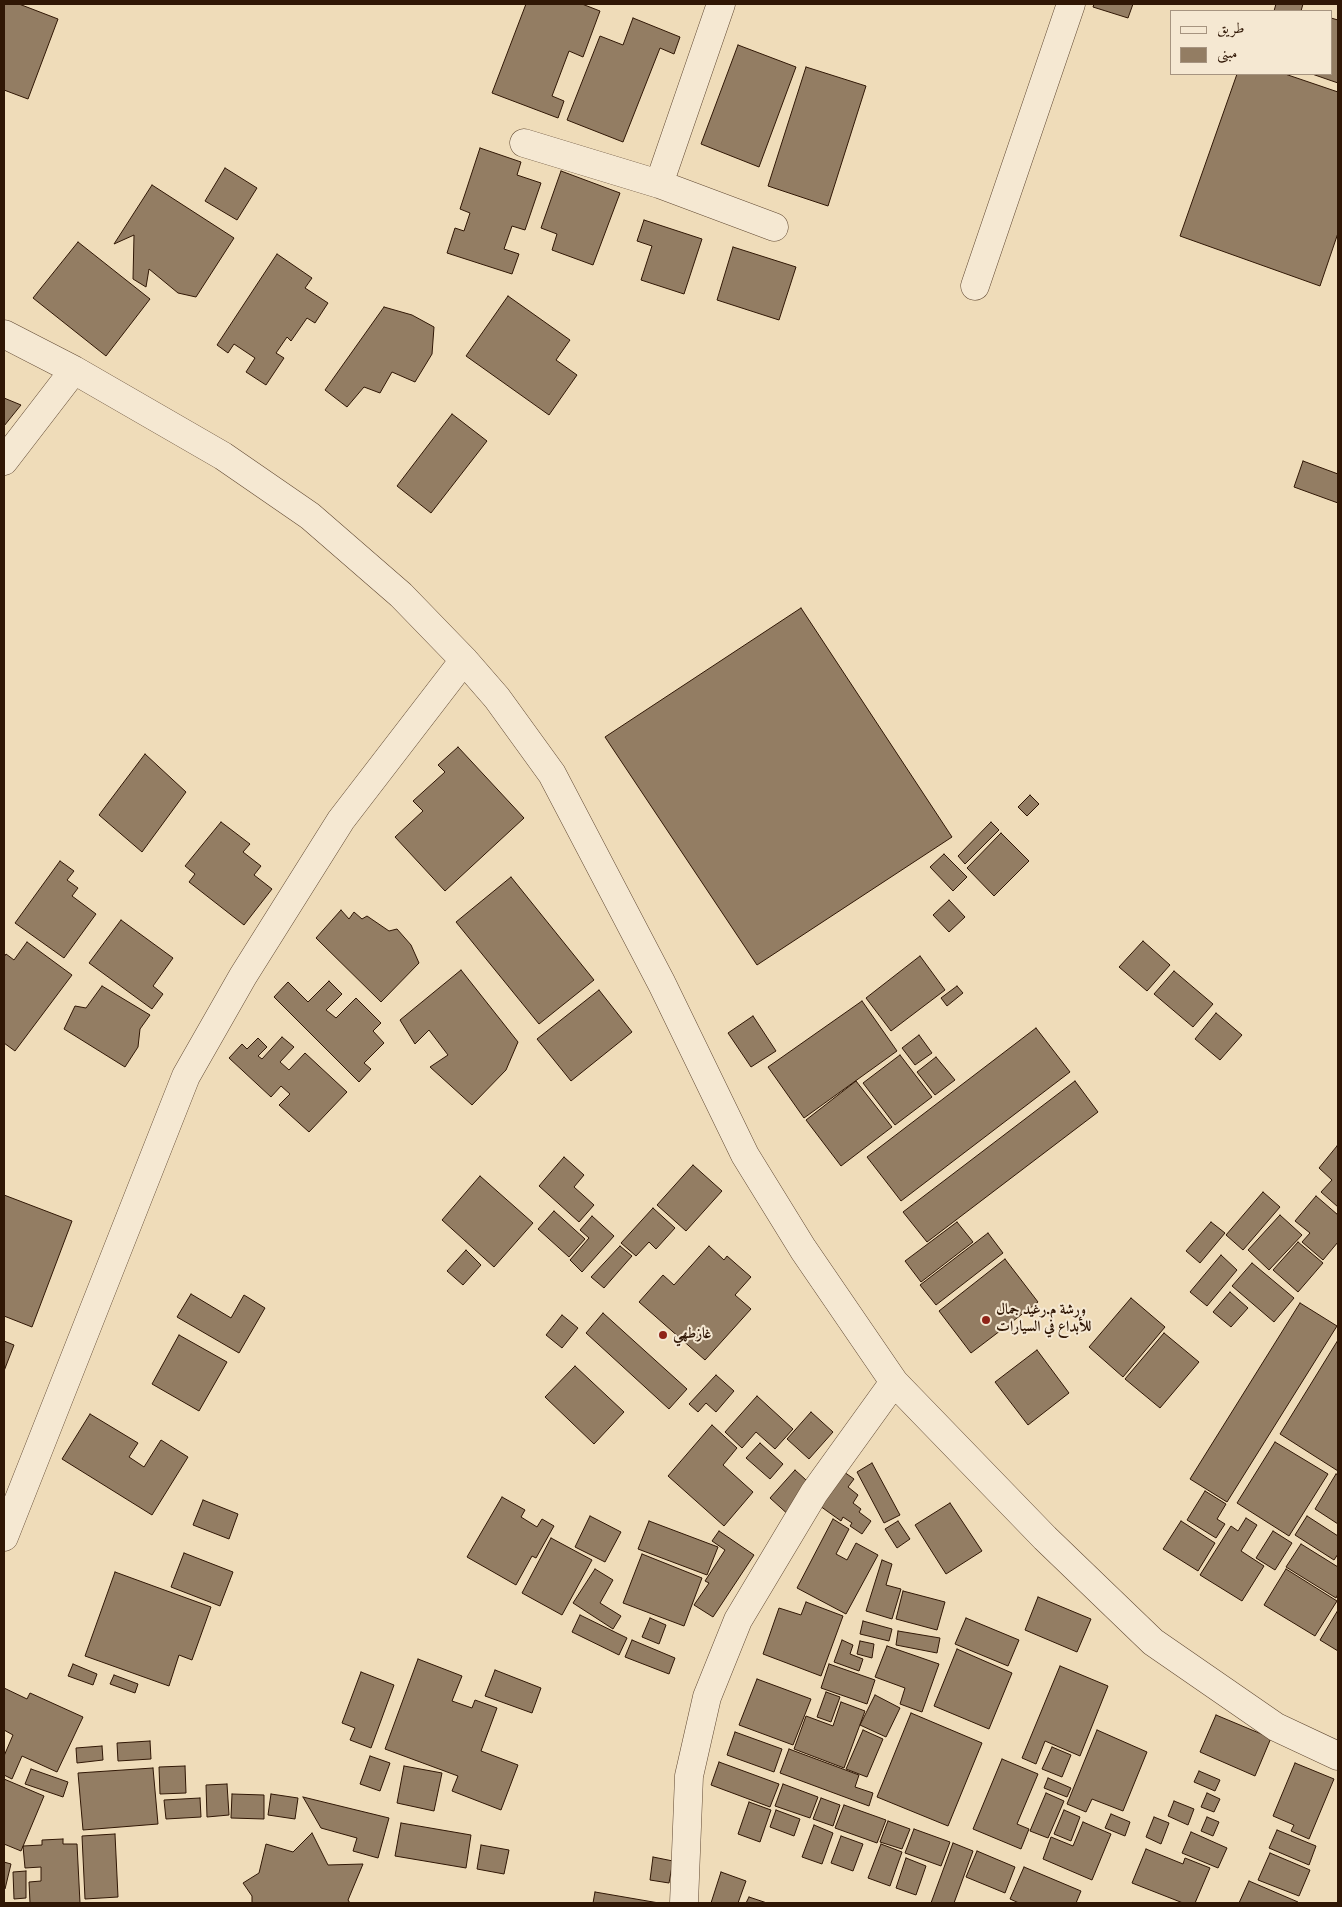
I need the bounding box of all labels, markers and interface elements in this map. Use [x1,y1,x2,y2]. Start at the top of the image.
legend [1170,10,1332,75]
text: طريق [1217,19,1244,38]
text: مبنى [1217,44,1237,63]
place label: ورشة م.رغيد جمال للأبداع في السيارات [996,1302,1091,1337]
marker: ورشة م.رغيد جمال للأبداع في السيارات [980,1314,992,1326]
place label: غازطهي [673,1326,711,1344]
marker: غازطهي [657,1329,669,1341]

